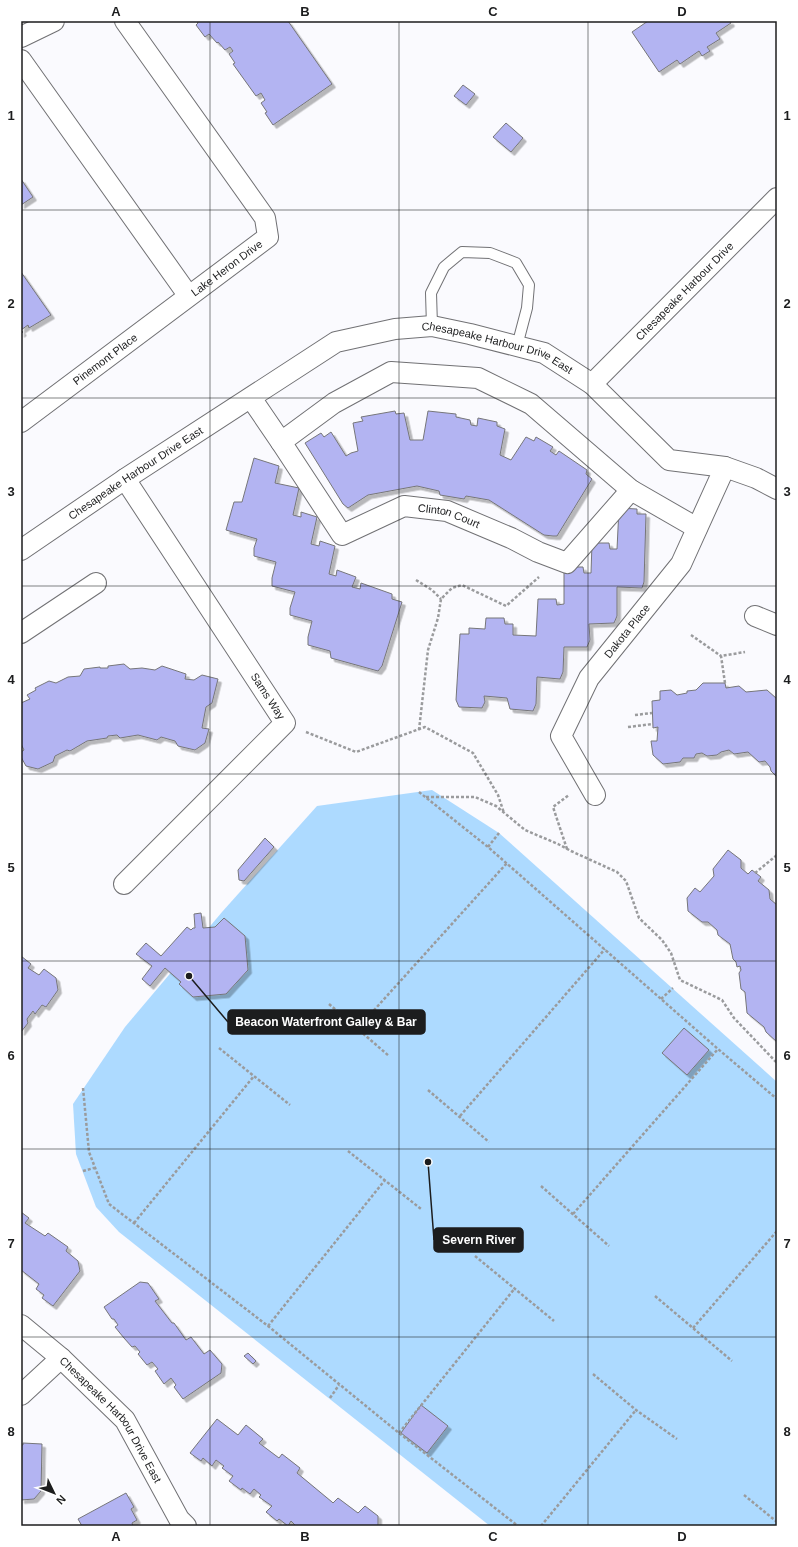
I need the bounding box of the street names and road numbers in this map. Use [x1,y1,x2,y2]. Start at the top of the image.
street label: Lake Heron Drive [189,237,265,298]
street label: Chesapeake Harbour Drive [633,240,736,343]
street label: Chesapeake Harbour Drive East [421,320,575,376]
street label: Pinemont Place [71,331,140,387]
street label: Chesapeake Harbour Drive East [66,424,205,522]
street label: Clinton Court [417,502,482,530]
street label: Dakota Place [602,602,652,660]
street label: Sams Way [249,671,288,722]
street label: Chesapeake Harbour Drive East [57,1354,164,1485]

